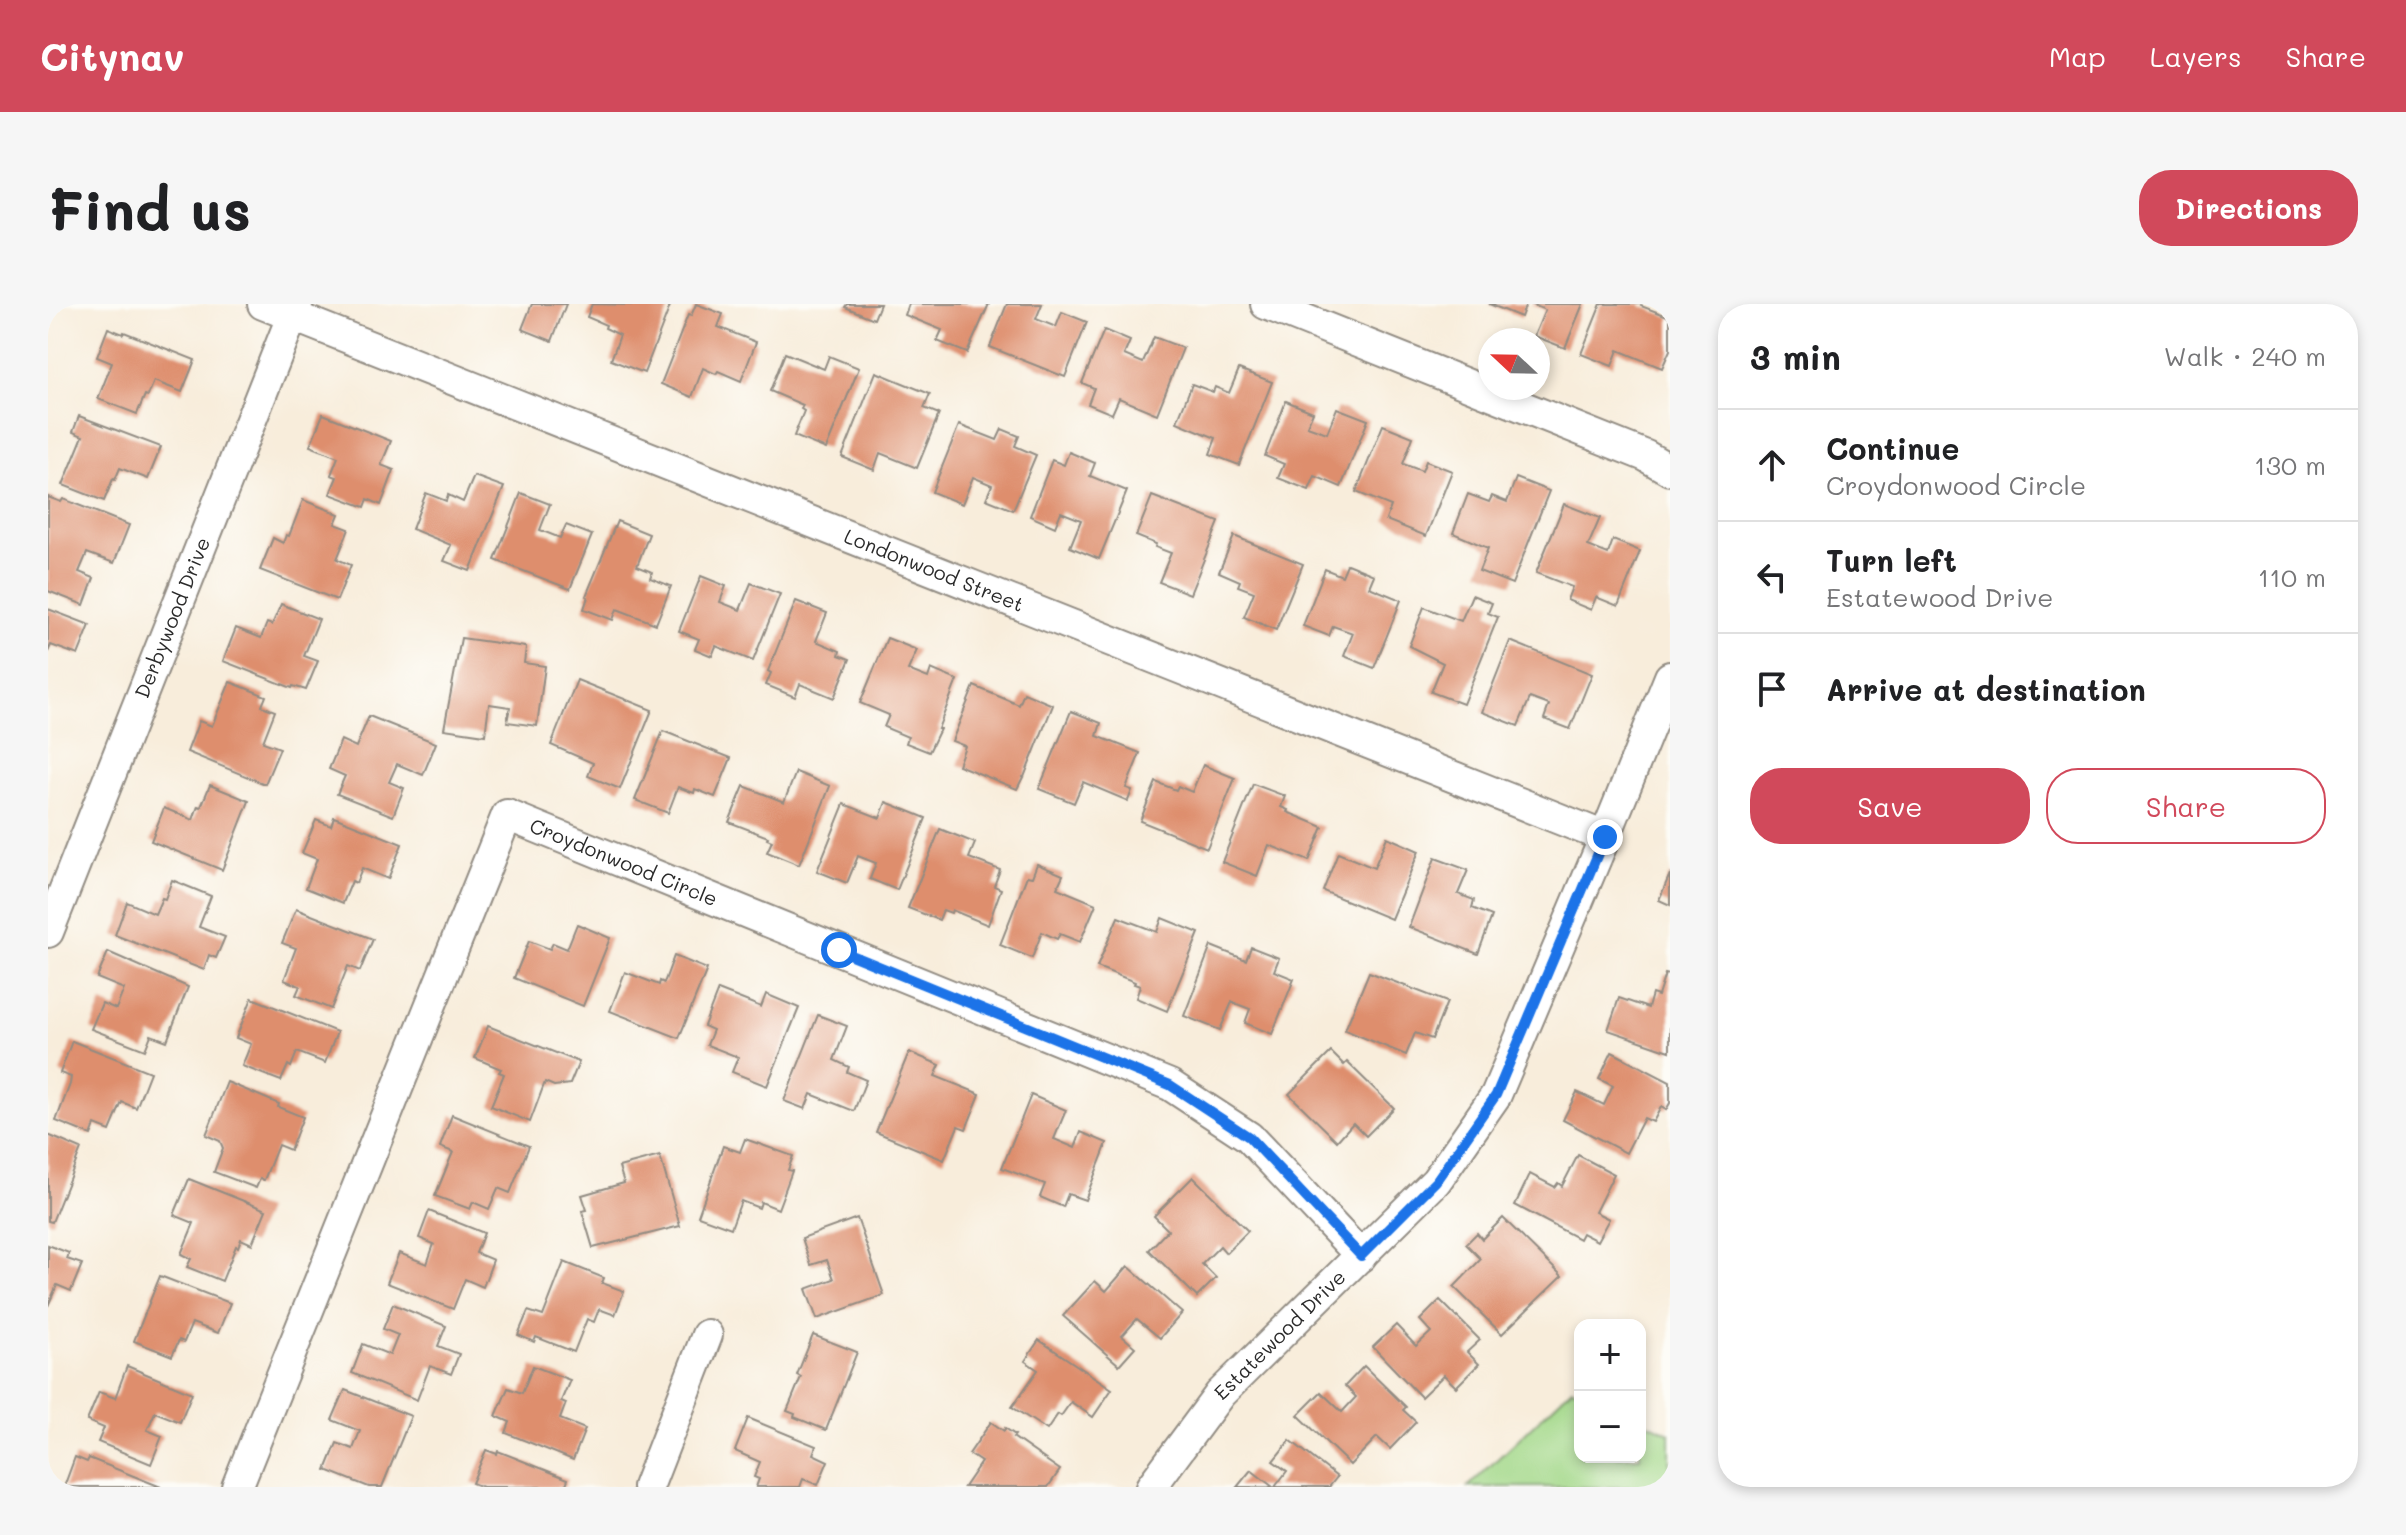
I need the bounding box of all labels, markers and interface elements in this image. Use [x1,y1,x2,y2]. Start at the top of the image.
text: Citynav [40,31,184,81]
text: Map [2049,38,2106,74]
text: Layers [2150,38,2242,74]
text: Share [2286,38,2366,74]
button: Directions [2139,170,2358,246]
text: Find us [48,172,251,245]
north arrow [1478,328,1550,400]
text: 3 min [1750,334,1841,379]
text: Walk · 240 m [2164,339,2326,373]
text: Continue [1826,428,1959,468]
icon: ahead [1750,443,1794,487]
text: 130 m [2254,448,2326,482]
text: Croydonwood Circle [1826,468,2086,502]
street label: Londonwood Street [841,522,1028,617]
street label: Derbywood Drive [128,533,215,702]
text: Turn left [1826,540,1957,580]
icon: left [1750,555,1794,599]
text: 110 m [2258,560,2326,594]
text: Estatewood Drive [1826,580,2053,614]
icon: arrive [1750,667,1794,711]
text: Arrive at destination [1826,669,2146,709]
button: Save [1750,768,2030,844]
button: Share [2046,768,2326,844]
street label: Croydonwood Circle [526,812,722,911]
route end [1587,819,1623,855]
route start [821,932,857,968]
street label: Estatewood Drive [1208,1263,1351,1405]
map controls [1574,1319,1646,1463]
button: + [1574,1319,1646,1391]
button: − [1574,1391,1646,1463]

